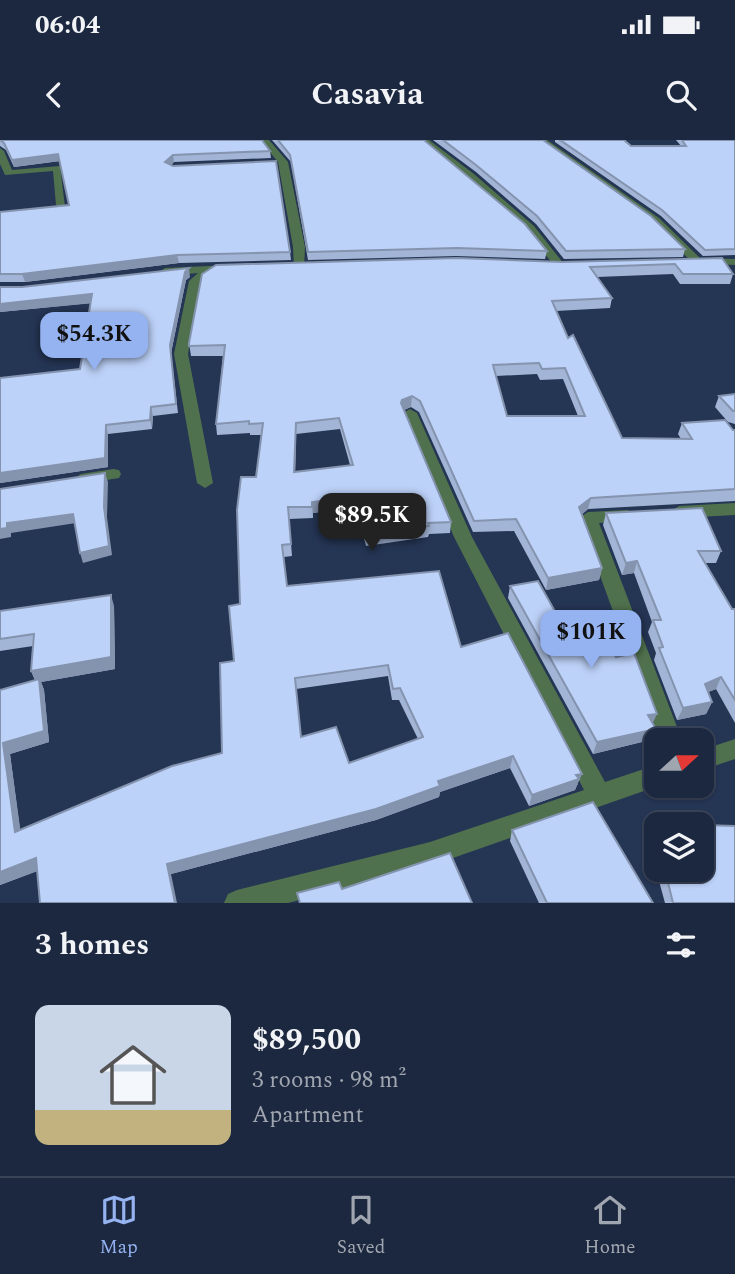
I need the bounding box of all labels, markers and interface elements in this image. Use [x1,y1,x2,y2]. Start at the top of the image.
text: 06:04 [35,5,100,45]
text: Casavia [311,70,424,119]
icon: back [35,76,73,114]
icon: search [662,76,700,114]
pin: $54.3K [37,313,151,372]
text: $54.3K [56,317,132,352]
pin: $89.5K [315,494,429,553]
text: $89.5K [334,498,410,533]
pin: $101K [542,610,640,670]
text: $101K [556,615,626,650]
north arrow [644,728,714,798]
map controls [644,728,714,882]
button: layers [644,812,714,882]
text: 3 homes [35,922,149,968]
icon: filters [662,926,700,964]
text: $89,500 [252,1017,361,1063]
icon: home [91,1033,175,1117]
text: 3 rooms · 98 m² [252,1063,406,1098]
text: Apartment [252,1098,364,1133]
tab: Map [99,1191,138,1262]
tab: Saved [337,1191,385,1262]
tab: Home [584,1191,636,1262]

